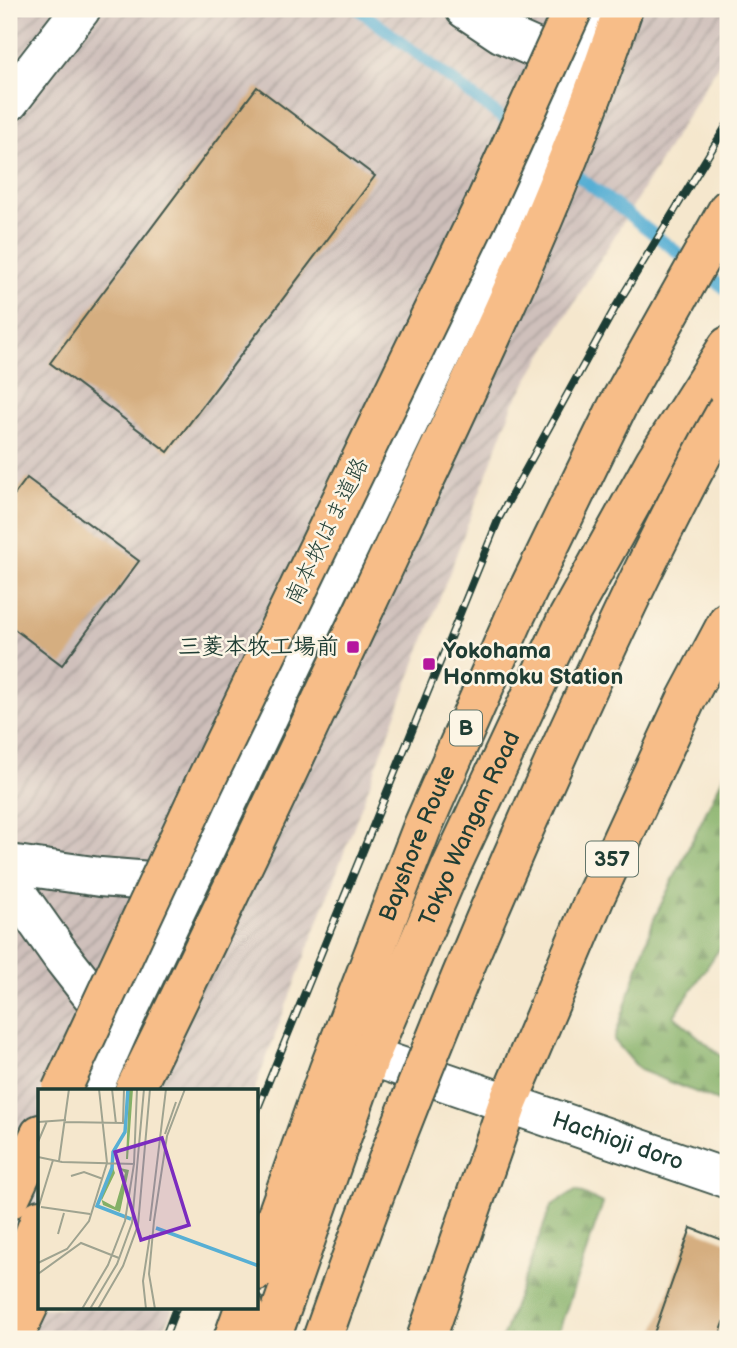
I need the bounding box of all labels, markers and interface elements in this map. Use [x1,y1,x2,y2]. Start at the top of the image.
street label: 南本牧はま道路 [279,453,375,609]
place label: 三菱本牧工場前 [178,633,339,661]
place label: Yokohama Honmoku Station [443,637,623,691]
marker: 三菱本牧工場前 [345,639,361,655]
marker: Yokohama Honmoku Station [421,656,437,672]
road number: B [450,710,482,746]
street label: Tokyo Wangan Road [413,727,526,931]
street label: Bayshore Route [373,761,462,925]
road number: 357 [586,842,638,876]
inset map [38,1089,259,1310]
street label: Hachioji doro [548,1106,687,1177]

